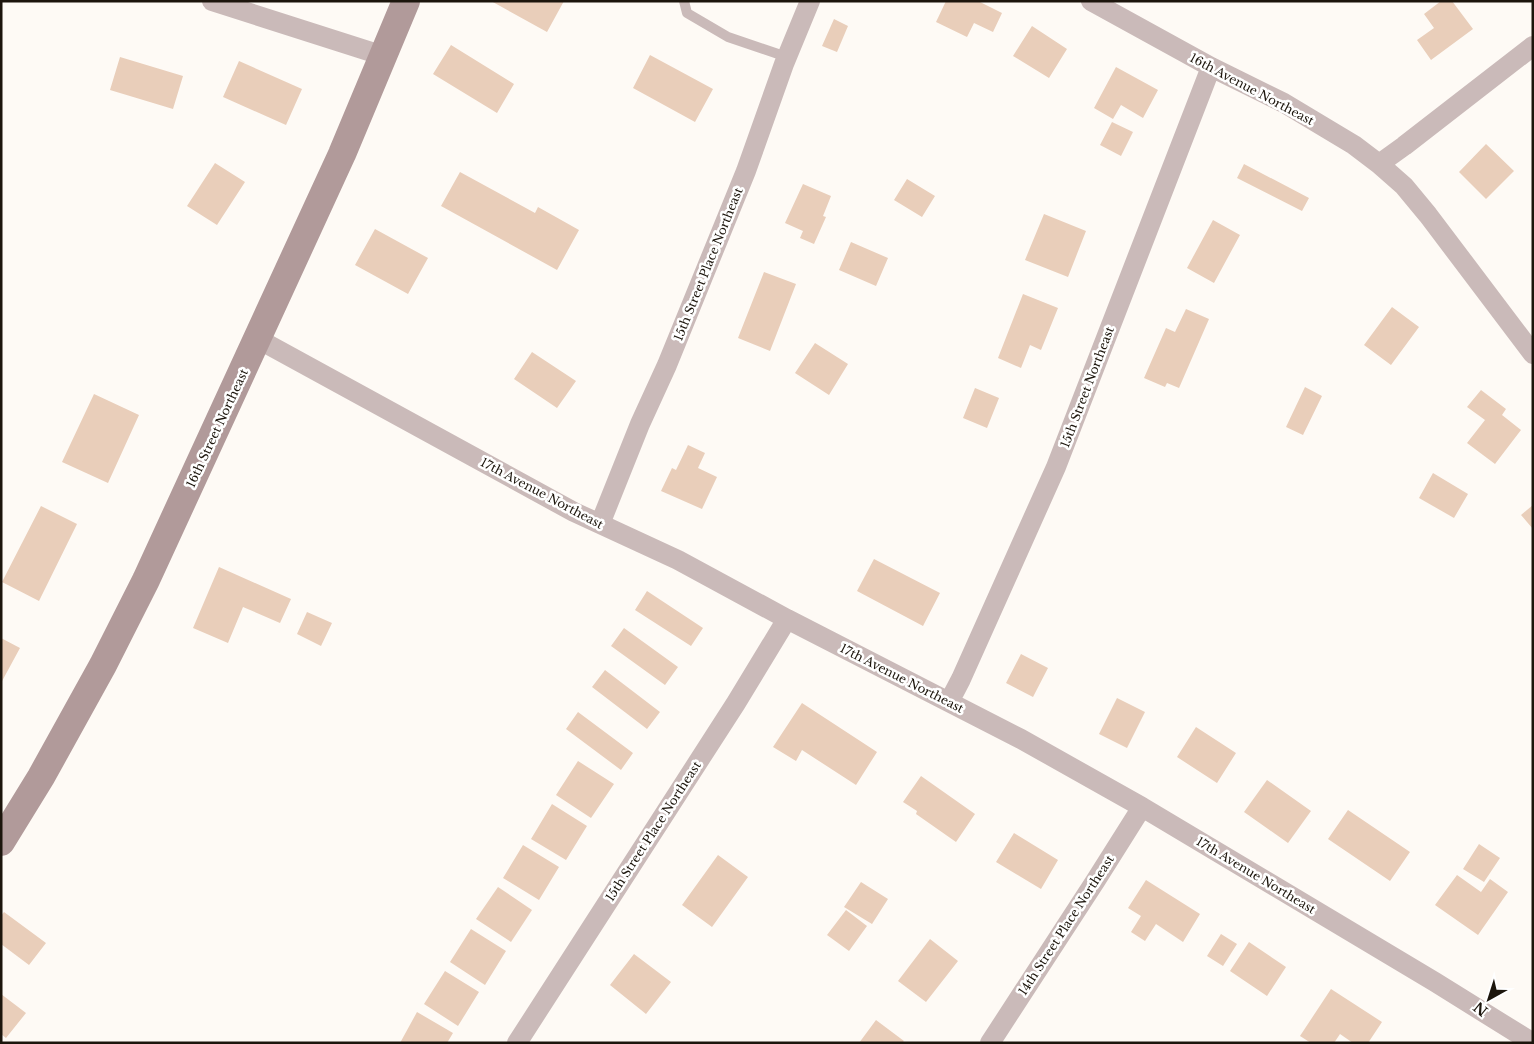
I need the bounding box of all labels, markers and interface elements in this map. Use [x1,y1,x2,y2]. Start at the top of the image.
street label: 16th Avenue Northeast [1187,50,1317,128]
street label: 15th Street Place Northeast [670,185,746,343]
street label: 15th Street Northeast [1057,324,1117,450]
street label: 16th Street Northeast [183,366,251,490]
street label: 17th Avenue Northeast [478,454,606,532]
street label: 17th Avenue Northeast [838,640,967,716]
street label: 15th Street Place Northeast [602,758,704,904]
street label: 17th Avenue Northeast [1194,833,1319,917]
street label: 14th Street Place Northeast [1015,852,1117,998]
north arrow [1464,974,1514,1024]
text: N [1470,998,1492,1020]

